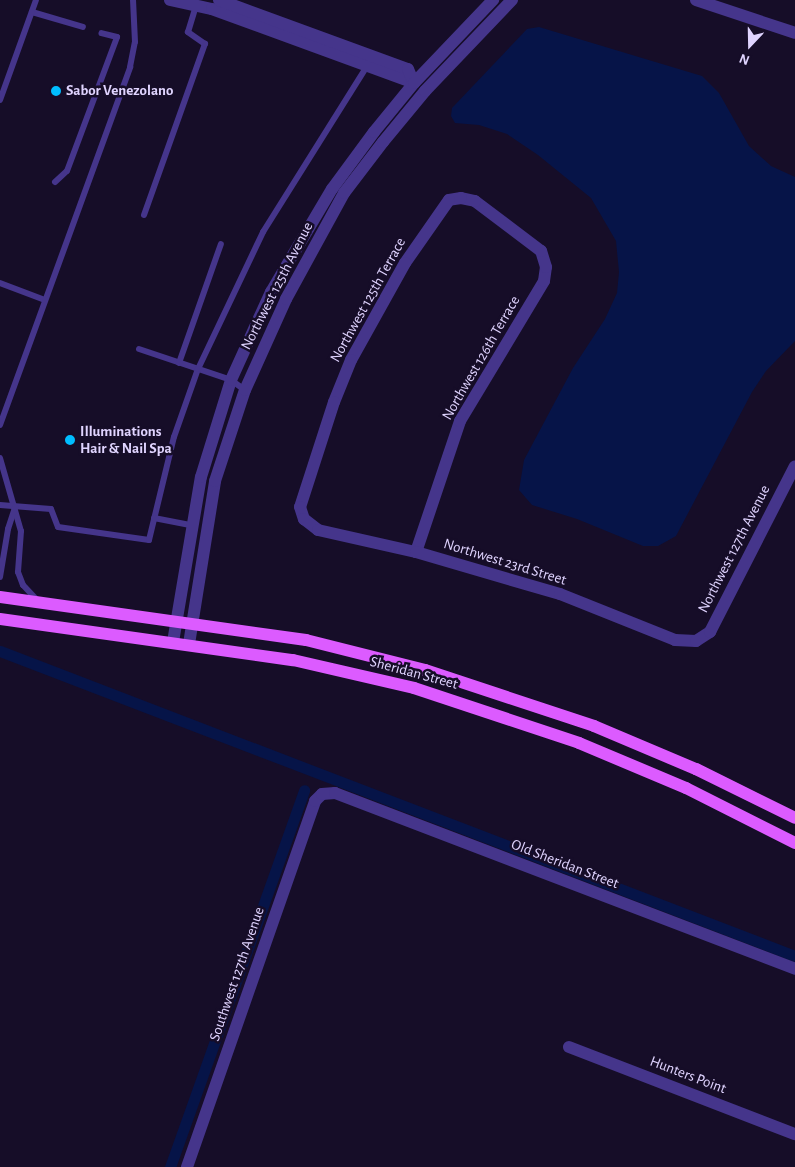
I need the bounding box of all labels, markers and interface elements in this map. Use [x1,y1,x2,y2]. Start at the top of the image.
north arrow [725,20,775,70]
text: N [738,51,752,67]
place label: Sabor Venezolano [66,82,173,100]
marker: Sabor Venezolano [50,85,62,97]
street label: Northwest 125th Avenue [237,219,317,353]
street label: Northwest 125th Terrace [326,235,410,365]
street label: Northwest 126th Terrace [438,293,524,423]
place label: Illuminations Hair & Nail Spa [80,422,172,457]
marker: Illuminations Hair & Nail Spa [64,434,76,446]
street label: Northwest 127th Avenue [694,482,774,616]
street label: Northwest 23rd Street [441,535,569,589]
street label: Sheridan Street [368,653,460,693]
street label: Old Sheridan Street [509,835,621,893]
street label: Southwest 127th Avenue [206,905,268,1043]
street label: Hunters Point [647,1052,729,1098]

